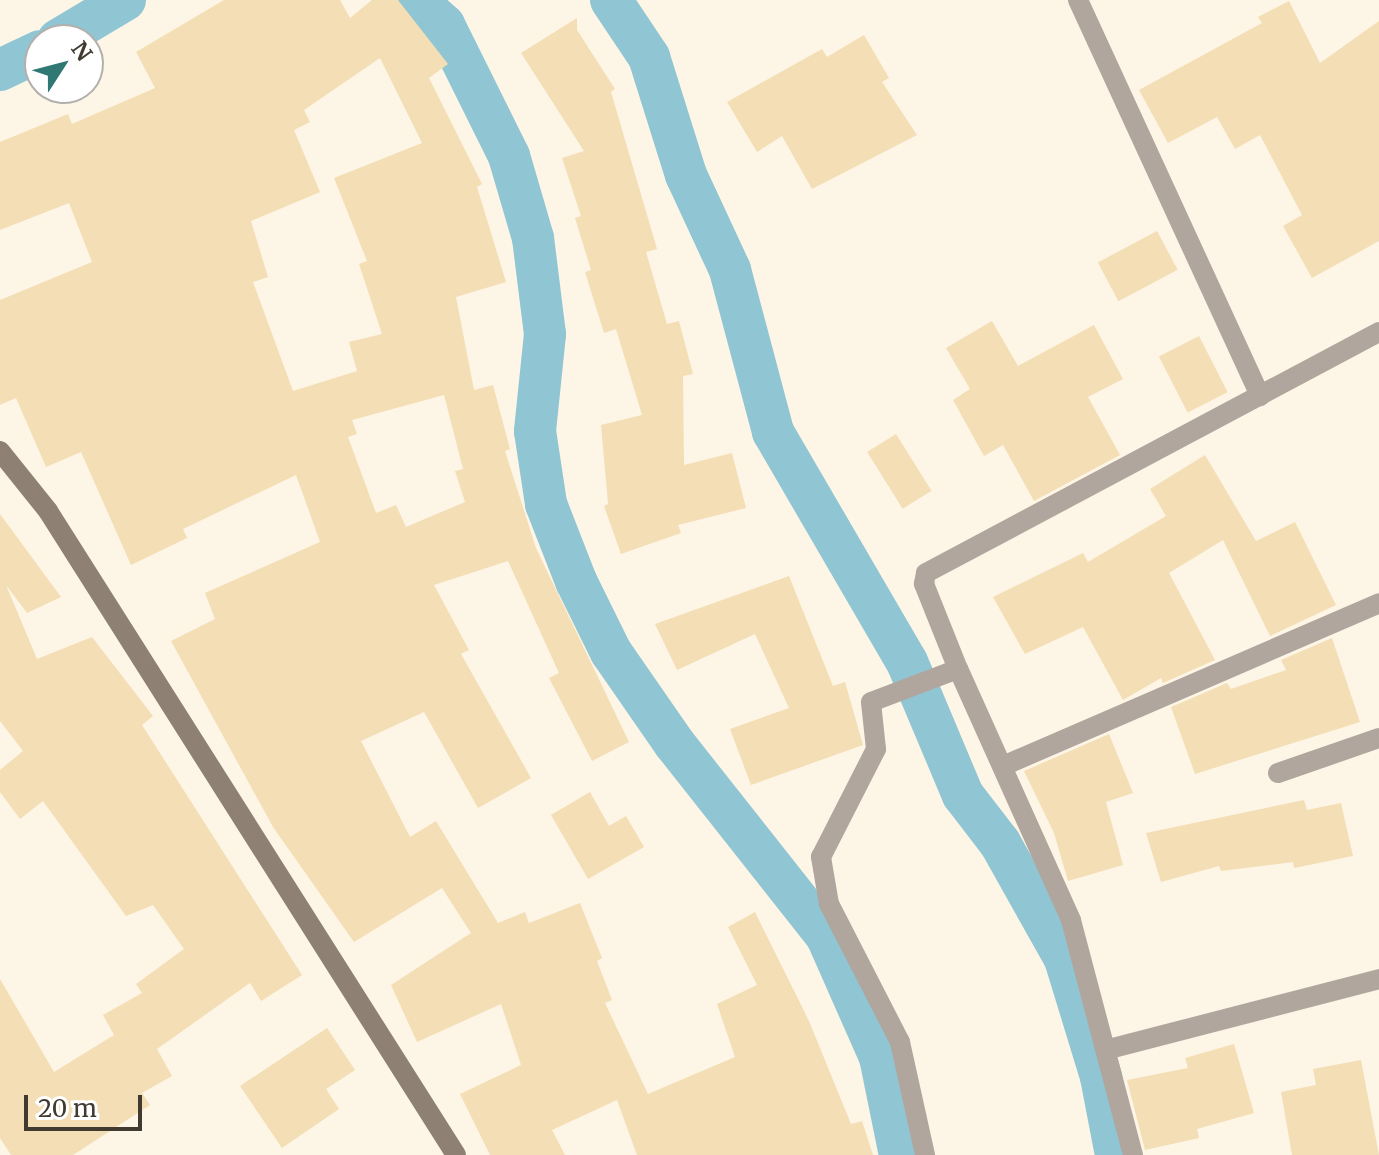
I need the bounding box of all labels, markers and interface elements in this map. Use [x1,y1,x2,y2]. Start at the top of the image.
north arrow [24,24,104,104]
text: N [65,36,98,66]
scale bar [28,1079,146,1129]
text: 20 m [38,1093,97,1124]

